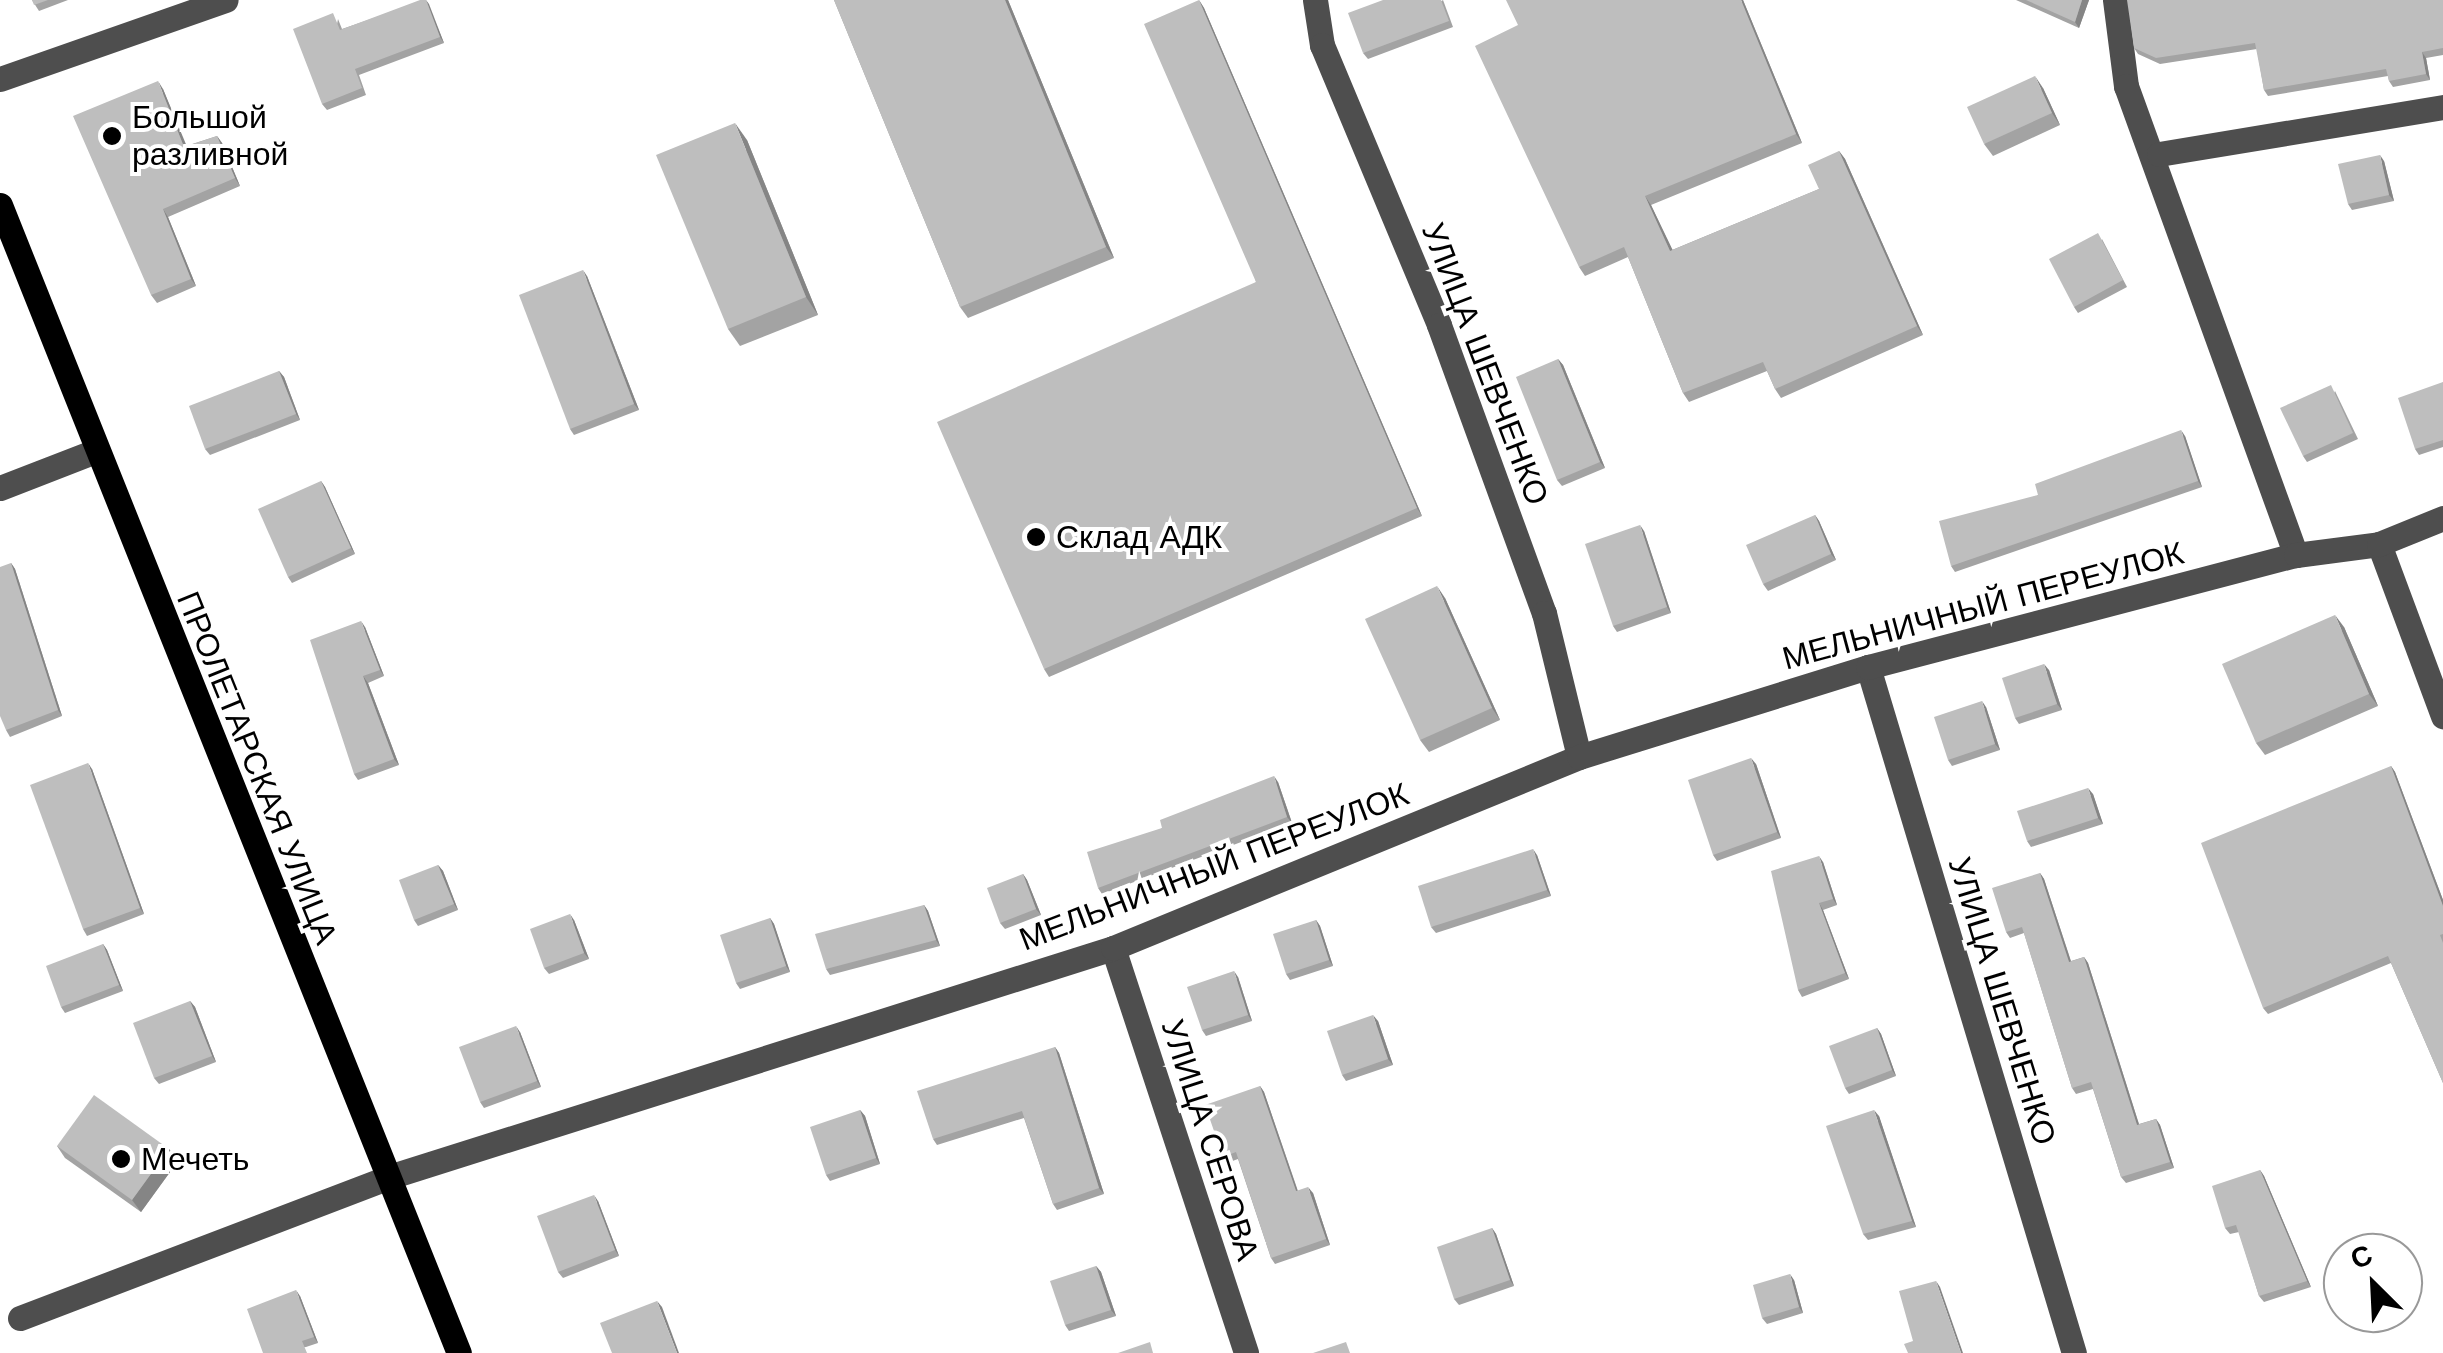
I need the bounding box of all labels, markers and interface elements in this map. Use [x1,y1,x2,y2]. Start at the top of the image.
place label: Большой разливной [132,99,288,174]
marker: Большой разливной [101,125,123,147]
street label: УЛИЦА ШЕВЧЕНКО [1414,218,1556,510]
place label: Склад АДК [1056,518,1222,556]
marker: Склад АДК [1025,526,1047,548]
street label: МЕЛЬНИЧНЫЙ ПЕРЕУЛОК [1778,534,2188,678]
street label: ПРОЛЕТАРСКАЯ УЛИЦА [169,586,345,950]
street label: МЕЛЬНИЧНЫЙ ПЕРЕУЛОК [1014,775,1414,959]
street label: УЛИЦА ШЕВЧЕНКО [1940,853,2064,1149]
street label: УЛИЦА СЕРОВА [1153,1015,1267,1265]
place label: Мечеть [141,1140,249,1178]
marker: Мечеть [110,1148,132,1170]
north arrow [2323,1233,2423,1333]
text: С [2345,1238,2377,1276]

